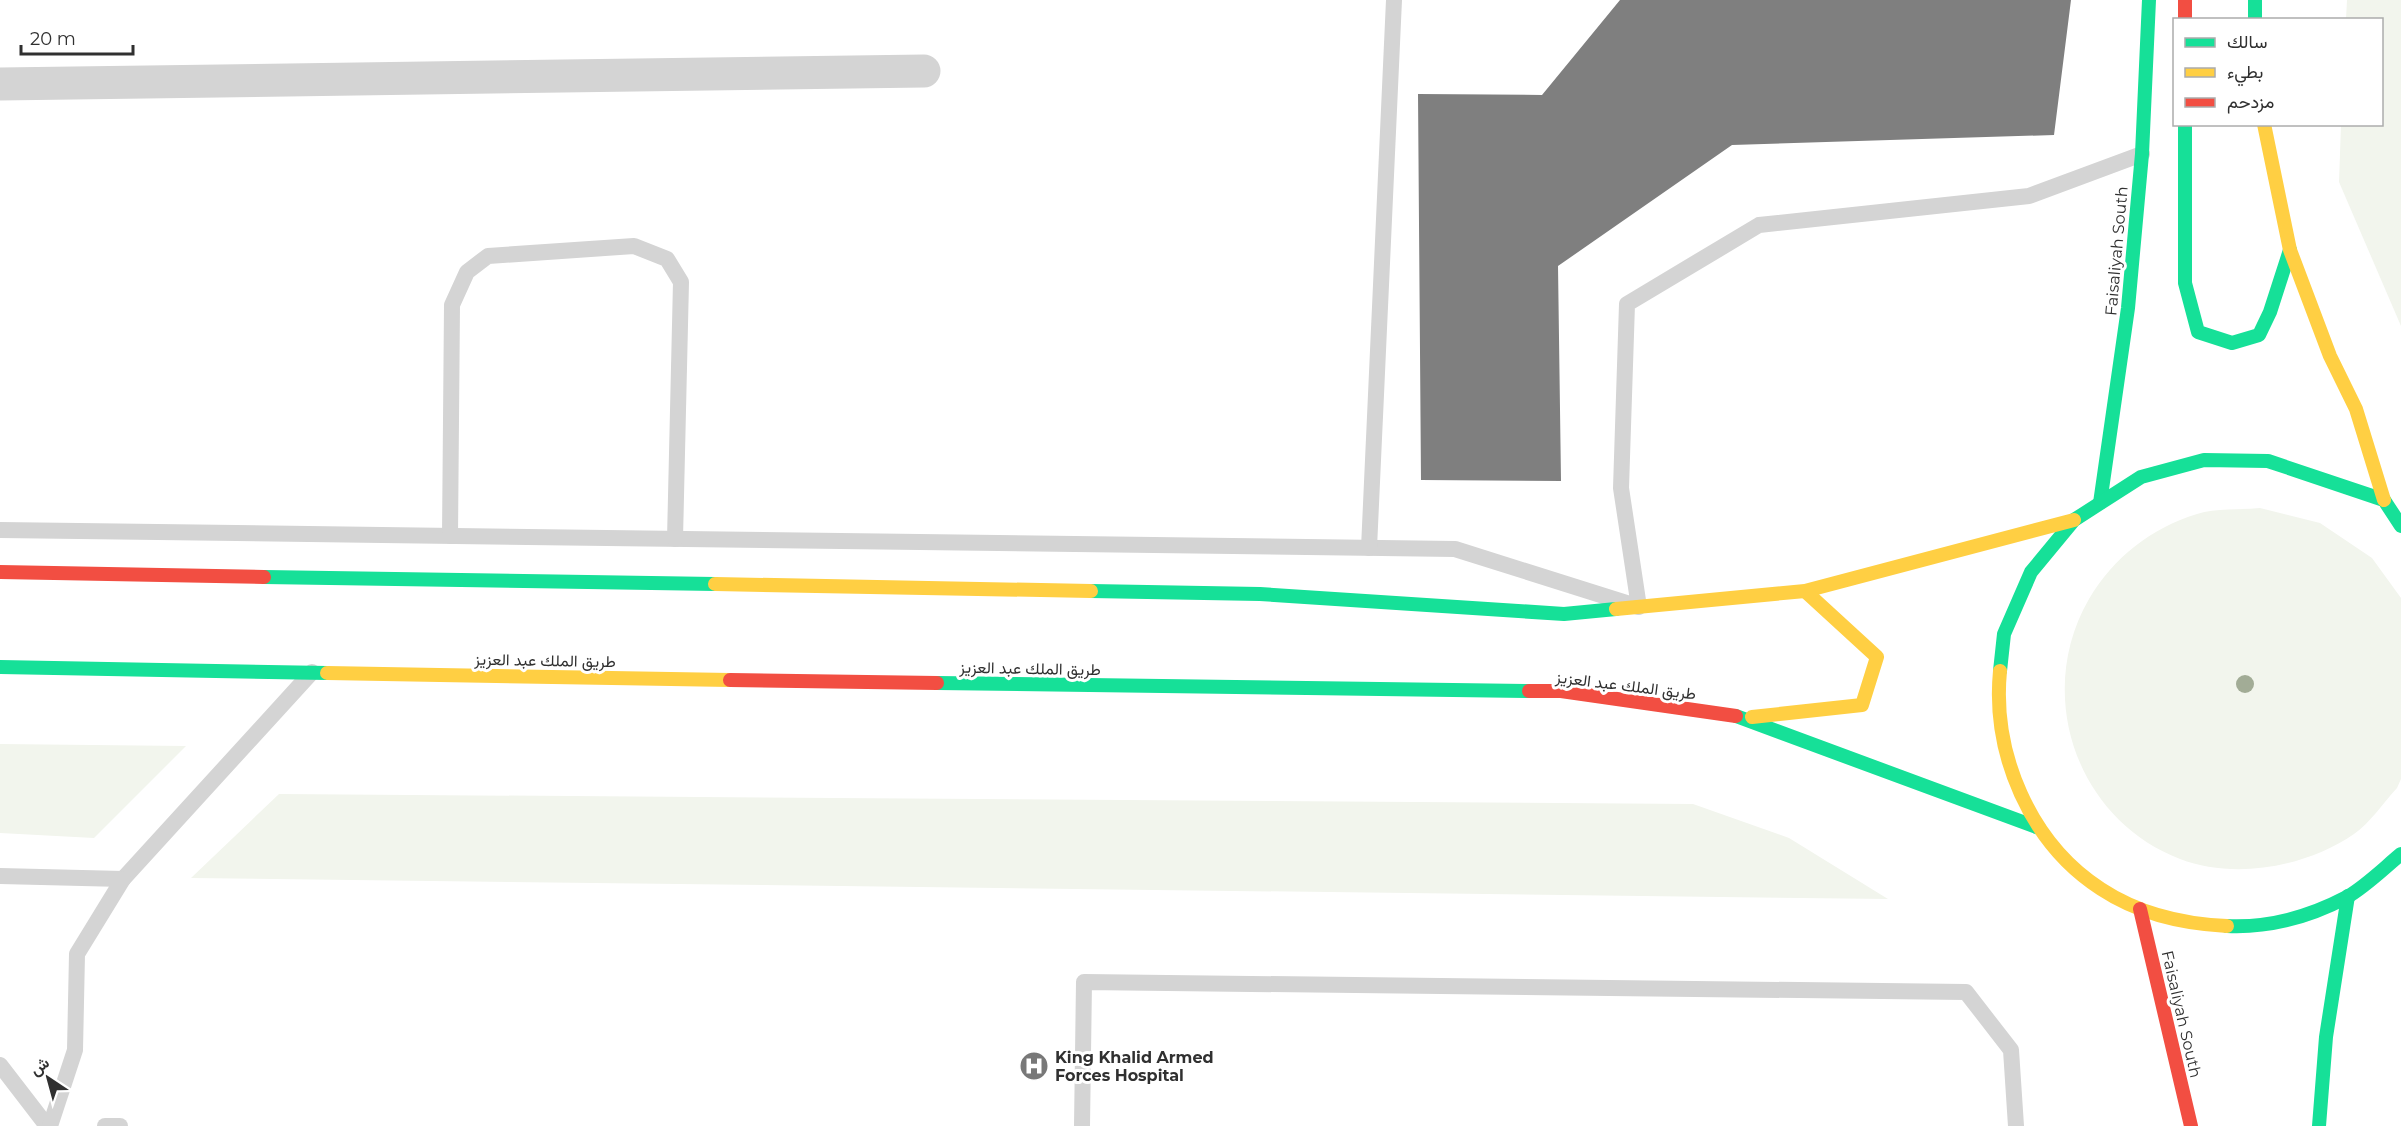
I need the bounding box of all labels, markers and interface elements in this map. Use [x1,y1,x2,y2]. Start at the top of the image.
scale bar [21,18,134,56]
legend [2173,18,2383,126]
text: 20 m [30,28,76,50]
text: سالك [2227,31,2267,53]
text: بطيء [2227,61,2263,87]
text: مزدحم [2227,91,2274,114]
street label: Faisaliyah South [2101,185,2132,317]
street label: طريق الملك عبد العزيز [473,650,616,672]
street label: طريق الملك عبد العزيز [958,658,1101,680]
street label: طريق الملك عبد العزيز [1553,667,1697,705]
street label: Faisaliyah South [2158,949,2205,1080]
north arrow [18,1048,78,1108]
place label: King Khalid Armed Forces Hospital [1055,1048,1214,1085]
hospital icon: King Khalid Armed Forces Hospital [1018,1050,1050,1082]
text: ش [26,1053,53,1080]

